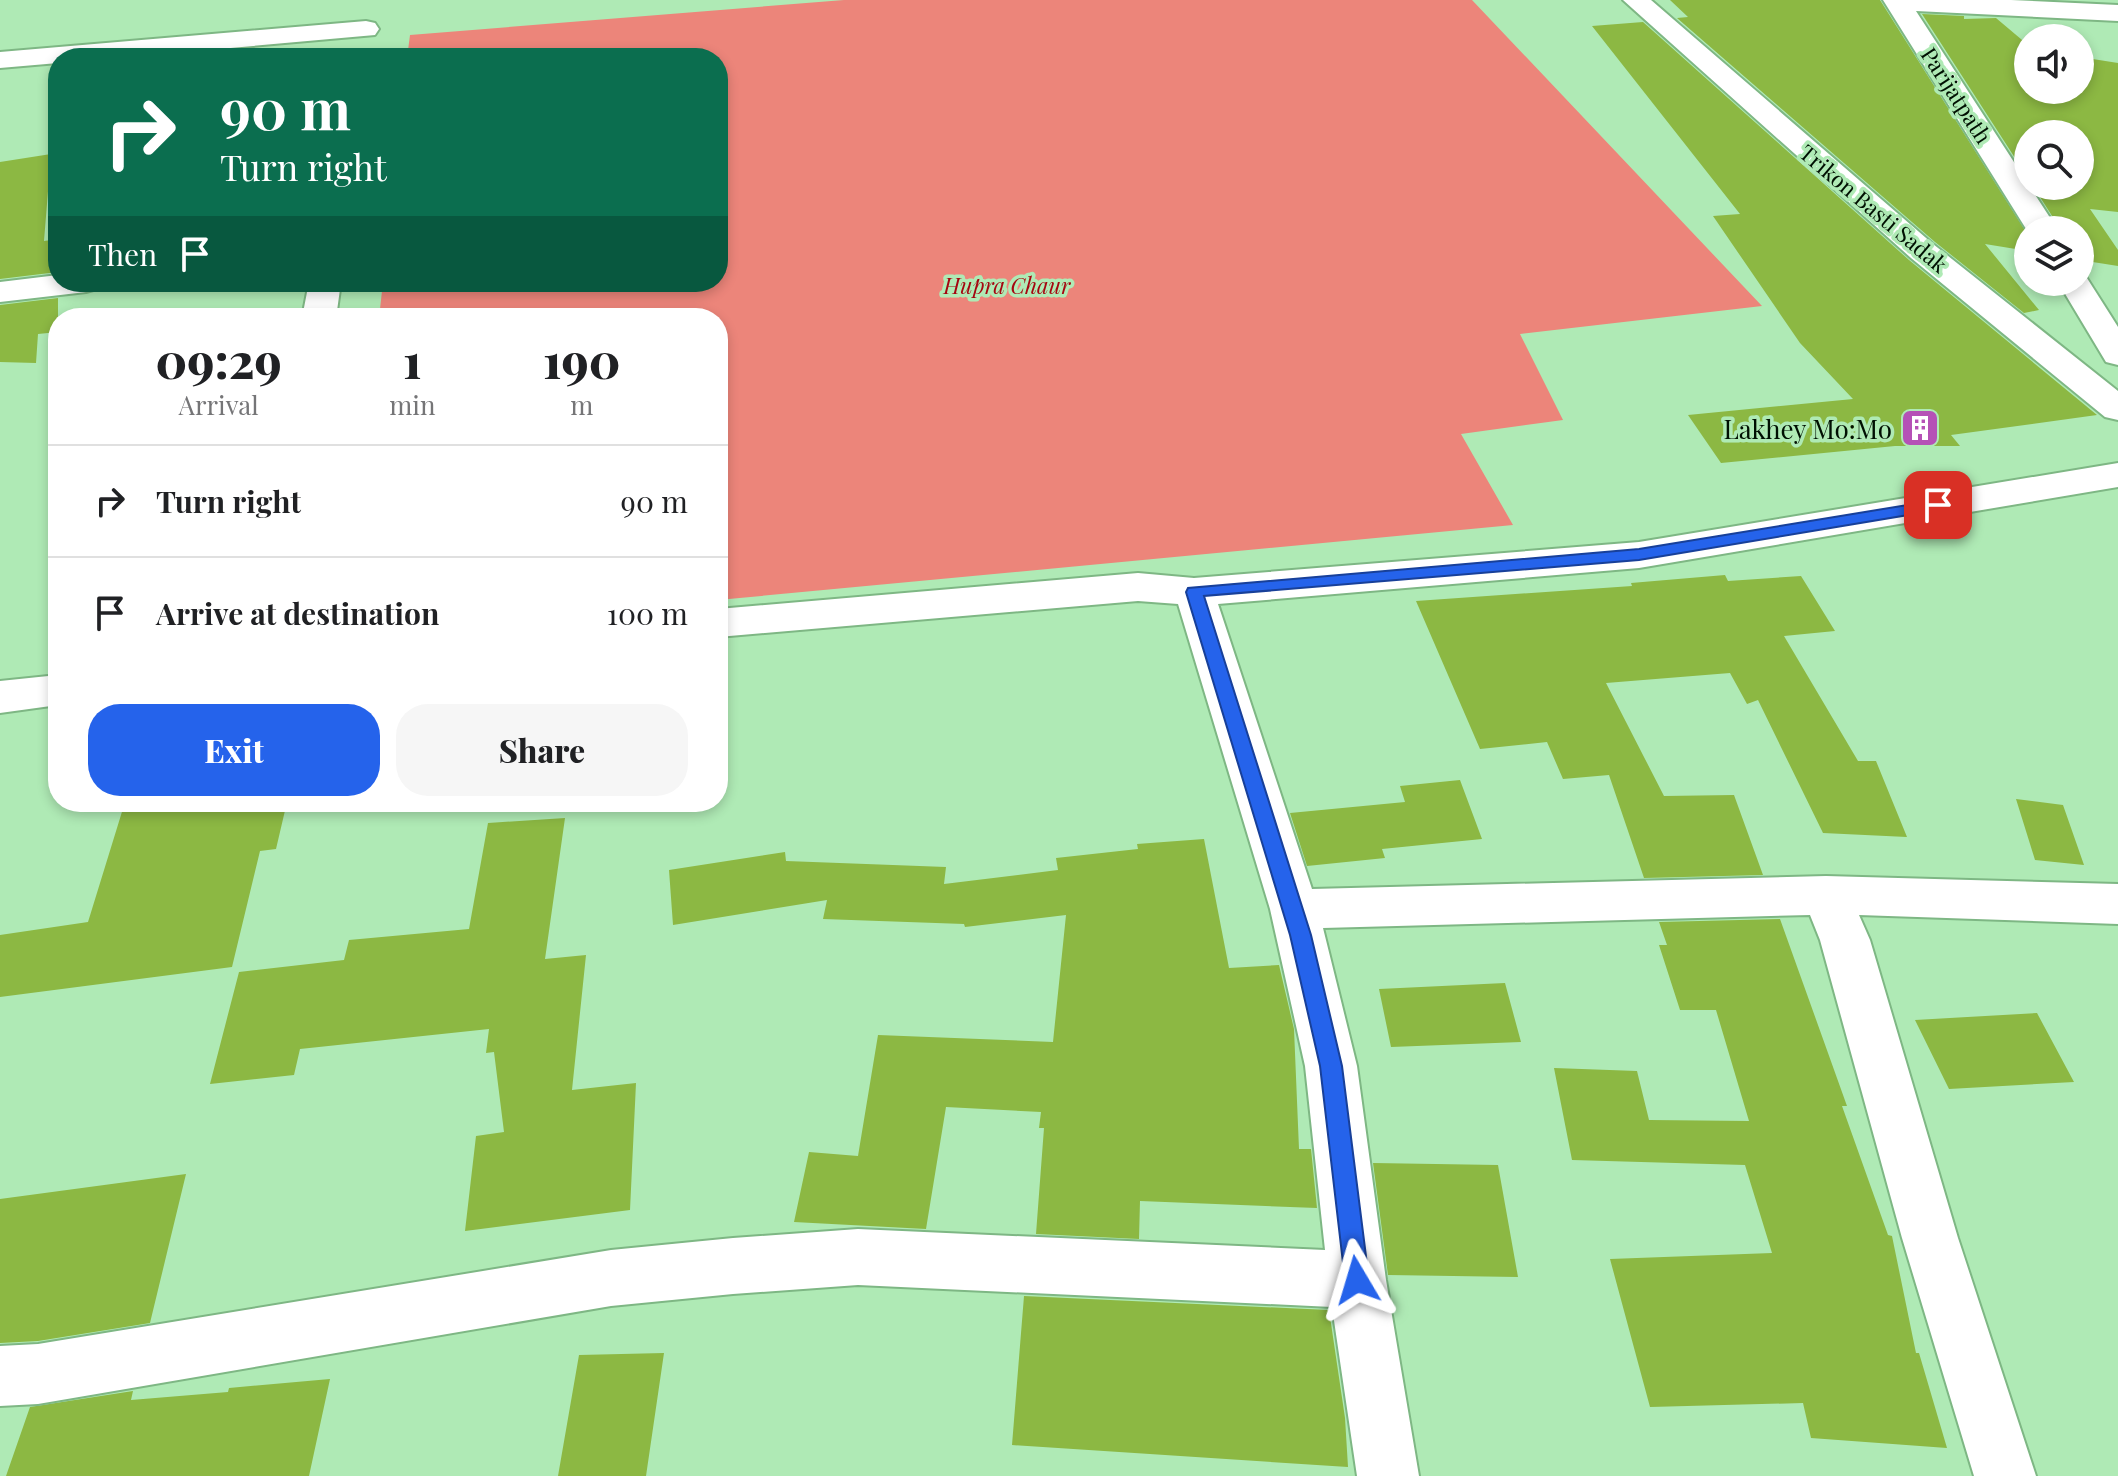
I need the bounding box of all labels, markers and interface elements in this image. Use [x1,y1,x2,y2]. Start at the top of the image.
map controls [2014,24,2094,296]
button: sound [2014,24,2094,104]
street label: Parijatpath [1915,41,1999,149]
text: 90 m [220,70,351,145]
icon: right [88,80,192,184]
button: search [2014,120,2094,200]
street label: Trikon Basti Sadak [1794,137,1954,279]
text: Turn right [220,142,387,190]
button: layers [2014,216,2094,296]
icon: arrive [173,232,217,276]
text: Then [88,234,157,274]
park label: Hupra Chaur [943,270,1071,300]
text: 09:29 [155,327,282,391]
text: 1 [403,327,422,391]
text: 190 [543,327,620,391]
text: Arrival [179,387,259,422]
text: min [389,387,435,422]
text: m [570,387,593,422]
building icon: Lakhey Mo:Mo [1899,407,1941,449]
place label: Lakhey Mo:Mo [1723,411,1892,446]
pin [1904,471,1972,539]
icon: right [88,479,132,523]
text: Turn right [156,481,301,521]
text: 90 m [621,481,688,521]
icon: arrive [1916,483,1960,527]
icon: arrive [88,591,132,635]
text: Arrive at destination [156,593,439,633]
text: 100 m [607,593,688,633]
button: Exit [88,704,380,796]
button: Share [396,704,688,796]
position arrow [1315,1238,1399,1322]

